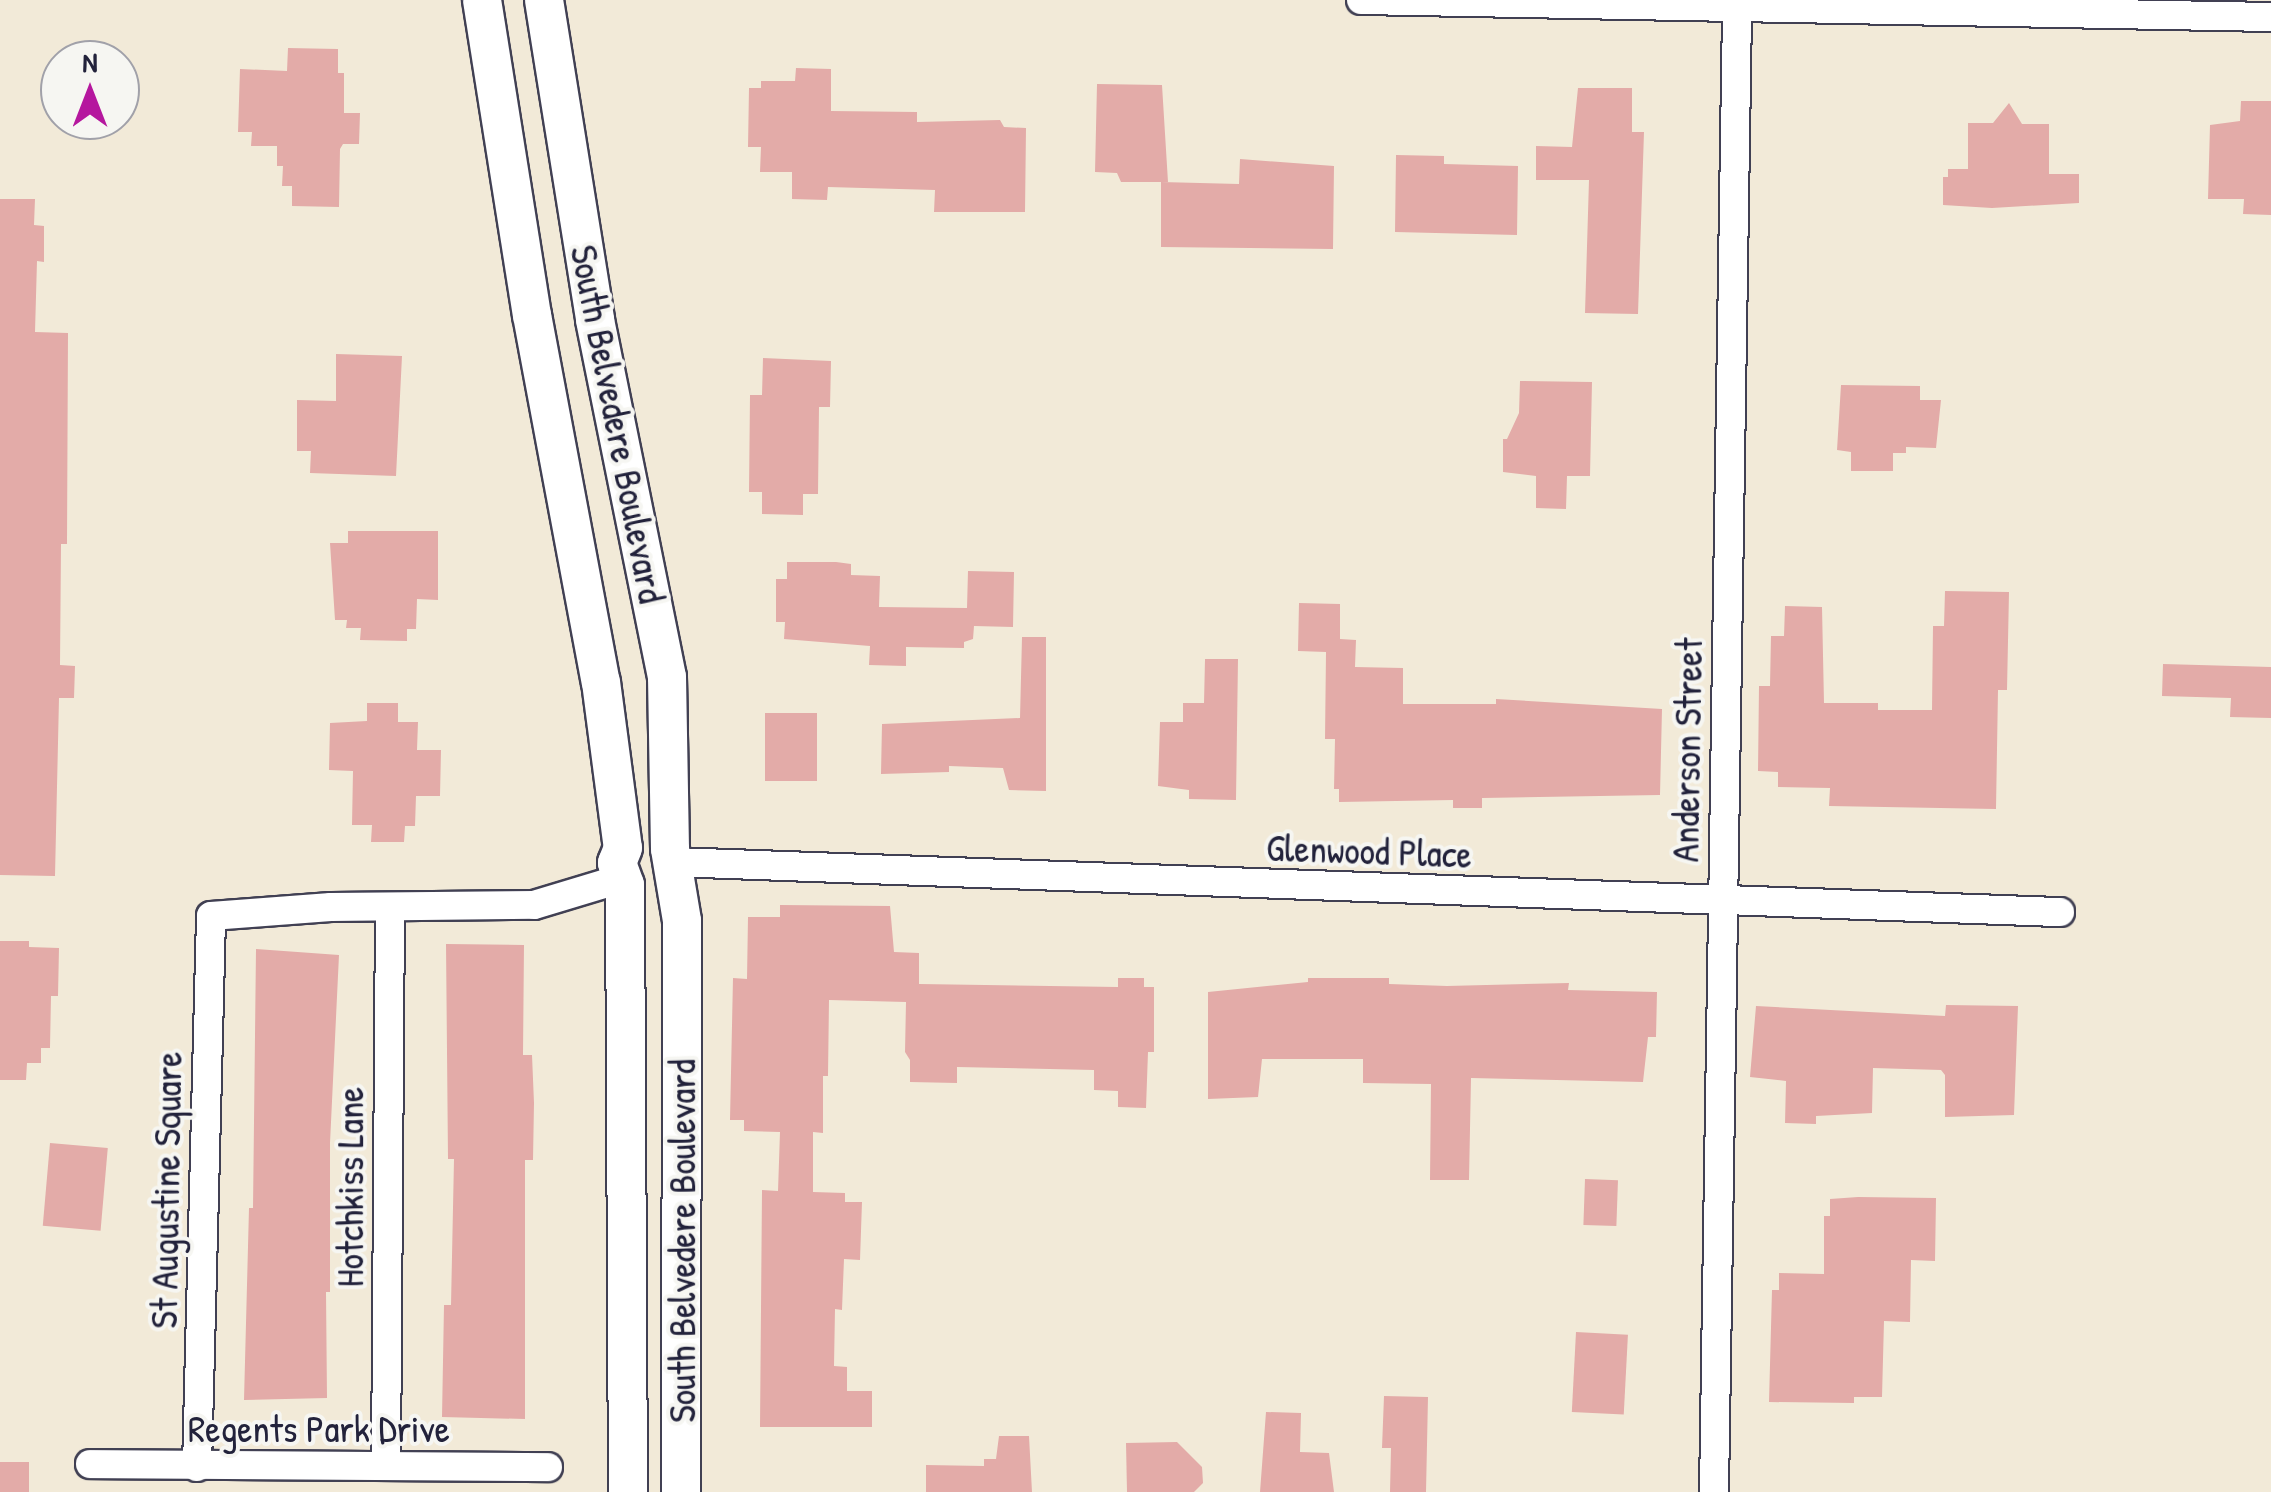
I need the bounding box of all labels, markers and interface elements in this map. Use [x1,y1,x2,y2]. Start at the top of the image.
north arrow [40,40,140,140]
text: N [83,43,97,81]
street label: South Belvedere Boulevard [561,241,675,607]
street label: Anderson Street [1662,637,1712,863]
street label: Glenwood Place [1265,825,1473,877]
street label: St Augustine Square [141,1051,191,1329]
street label: South Belvedere Boulevard [659,1059,705,1423]
street label: Hotchkiss Lane [327,1087,373,1287]
street label: Regents Park Drive [188,1406,450,1452]

